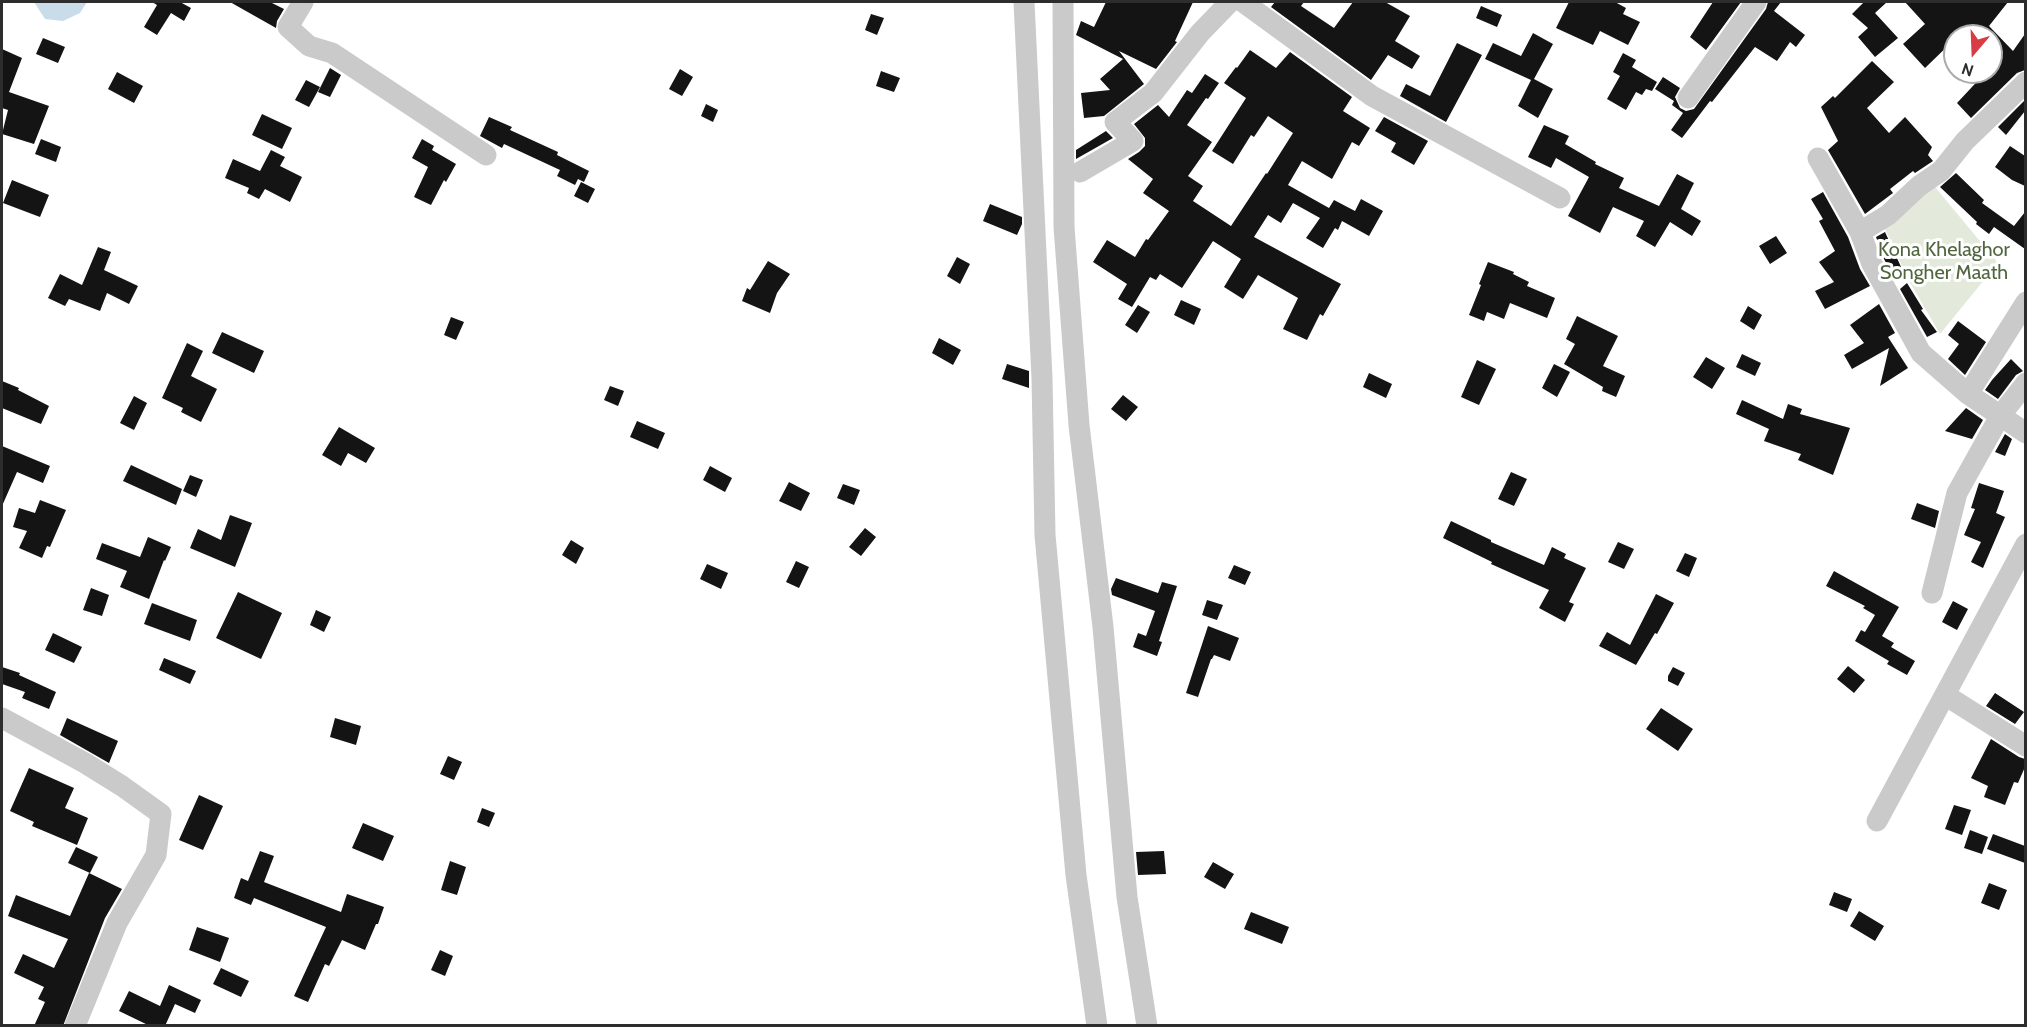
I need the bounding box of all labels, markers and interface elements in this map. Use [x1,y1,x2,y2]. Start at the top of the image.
north arrow [1943,24,2003,84]
text: N [1959,59,1976,80]
park label: Kona Khelaghor Songher Maath [1878,238,2010,285]

